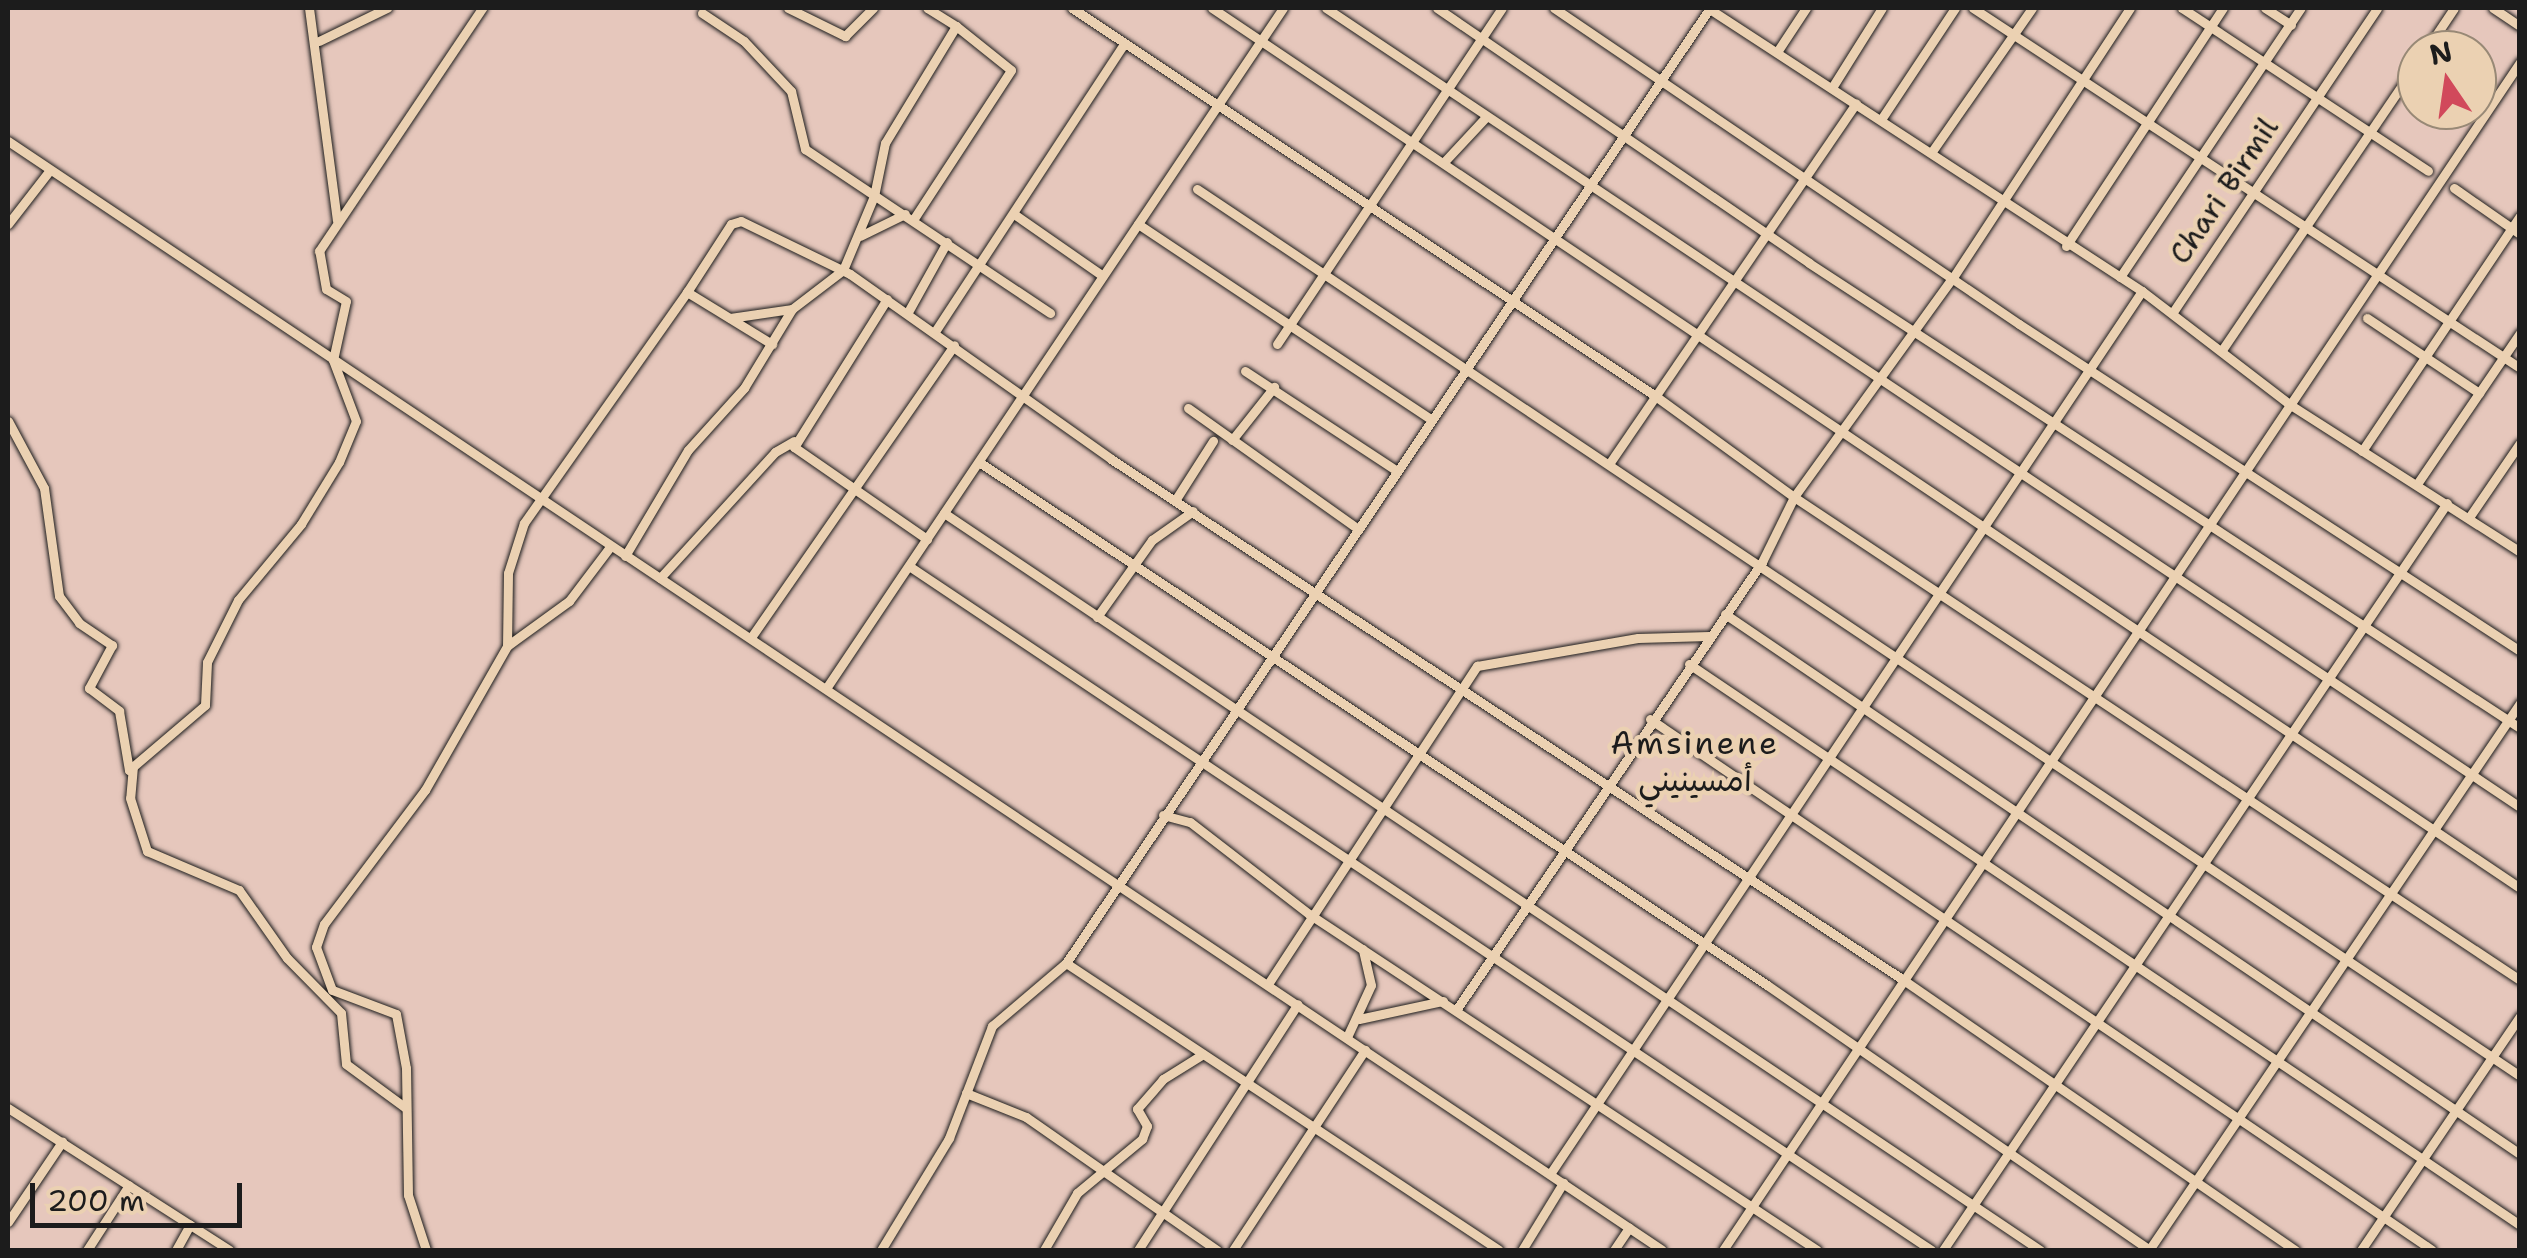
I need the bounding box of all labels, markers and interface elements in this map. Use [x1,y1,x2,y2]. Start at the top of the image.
north arrow [2397,30,2497,130]
text: N [2426,32,2456,74]
street label: Chari Birmil [2162,111,2286,271]
district label: Amsinene أمسينيني [1611,725,1779,800]
scale bar [35,1163,248,1225]
text: 200 m [47,1180,145,1221]

